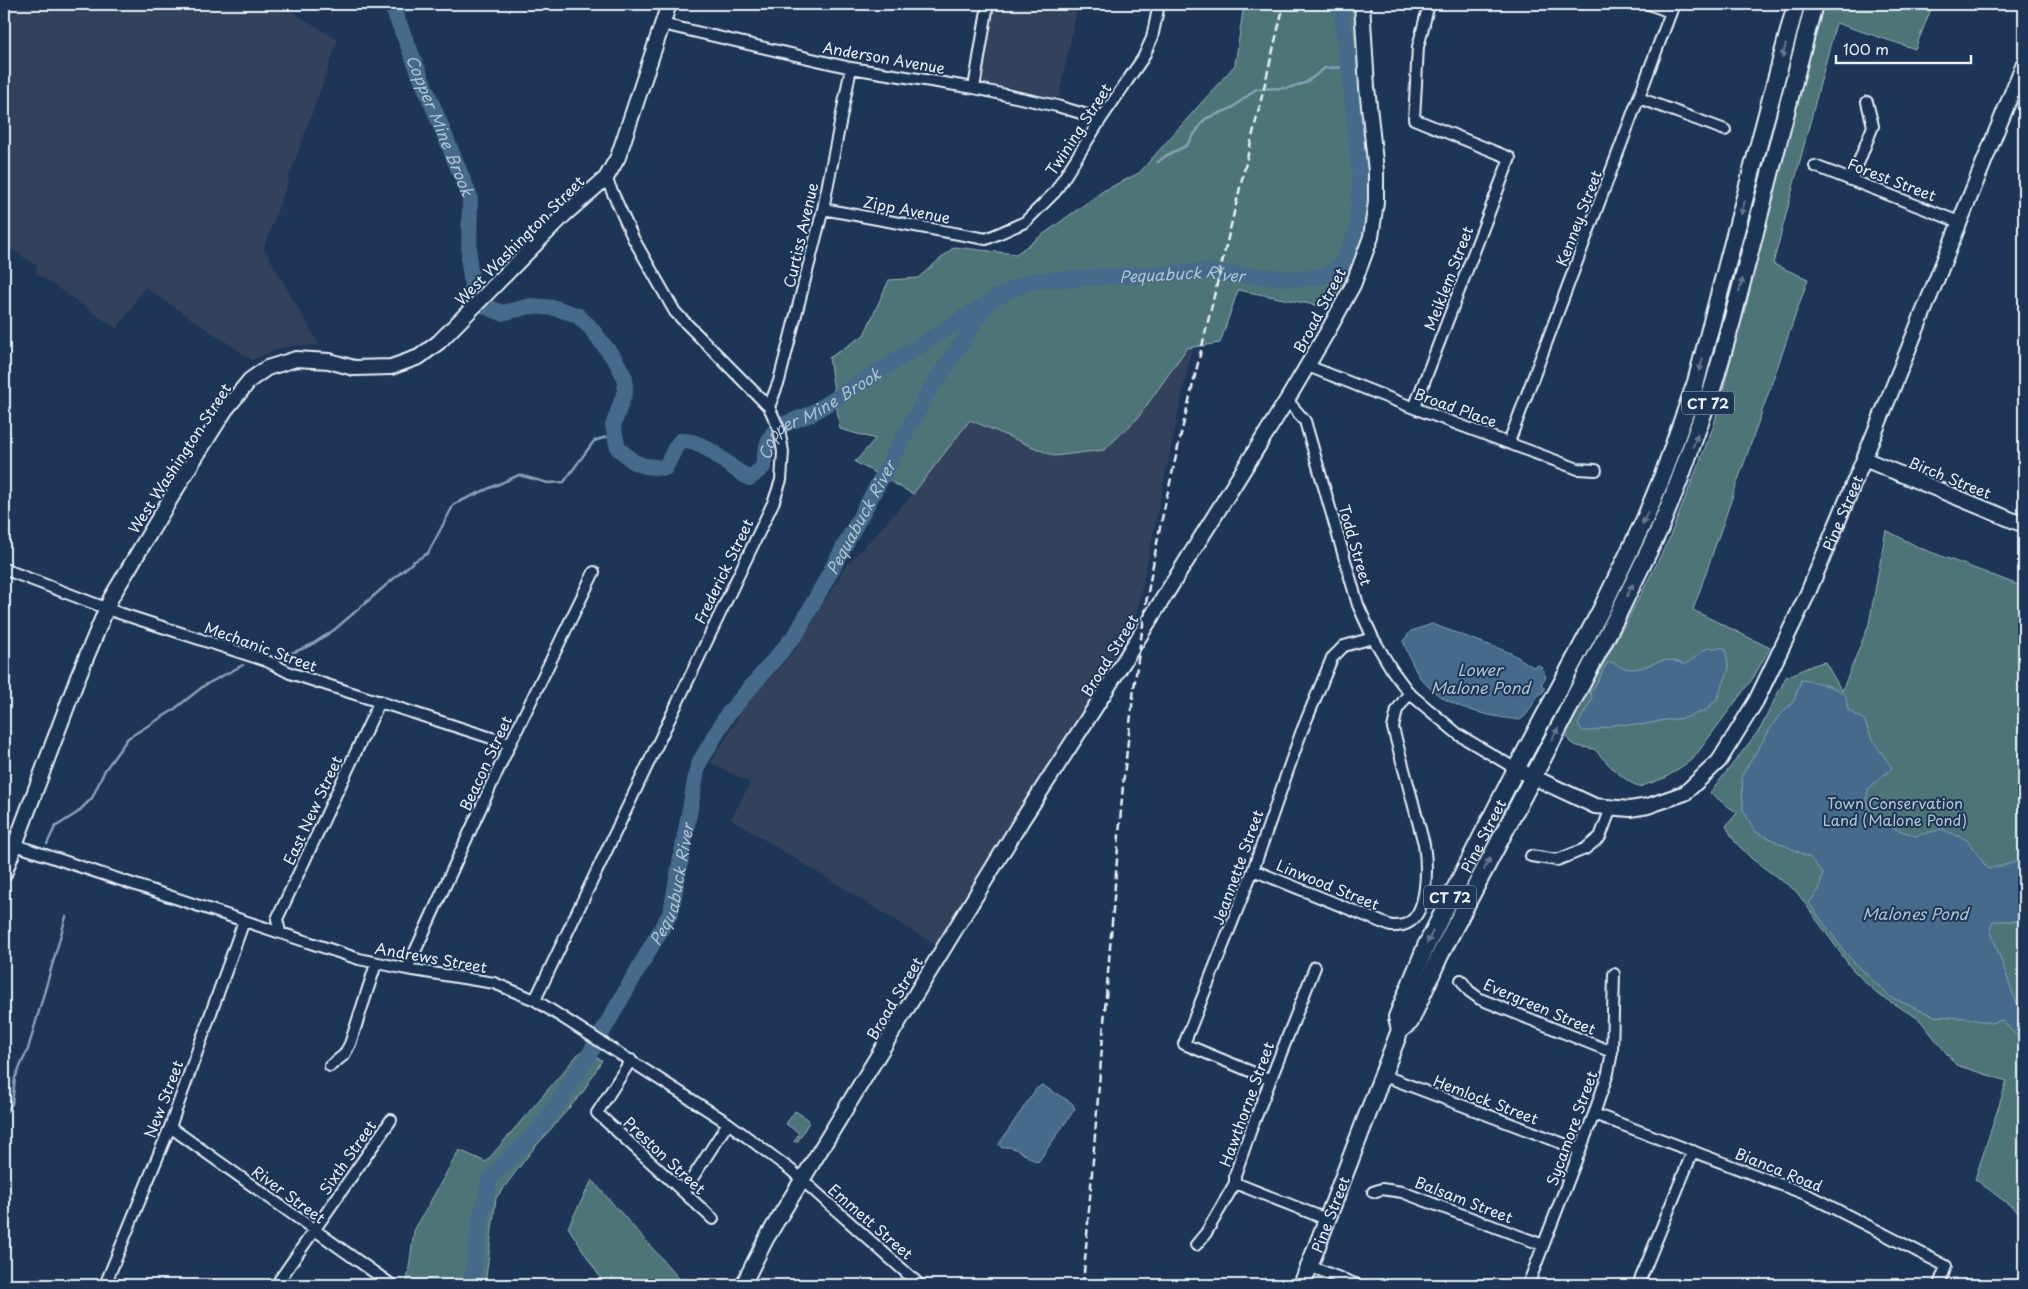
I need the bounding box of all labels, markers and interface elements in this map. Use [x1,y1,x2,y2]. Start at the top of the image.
scale bar [1836,32,1970,64]
street label: Anderson Avenue [821,35,947,79]
text: 100 m [1843,37,1889,60]
one-way arrow [1779,43,1787,58]
water label: Copper Mine Brook [401,51,481,200]
street label: Twining Street [1039,78,1117,180]
street label: Forest Street [1844,152,1940,206]
street label: Kenney Street [1549,167,1607,269]
street label: West Washington Street [449,170,589,310]
street label: Curtiss Avenue [777,180,823,290]
street label: Zipp Avenue [862,189,952,229]
one-way arrow [1738,201,1746,216]
street label: Meiklem Street [1418,222,1478,334]
water label: Pequabuck River [1118,258,1248,288]
street label: Broad Street [1287,263,1351,357]
one-way arrow [1737,278,1745,293]
one-way arrow [1697,358,1705,373]
water label: Copper Mine Brook [752,361,886,462]
street label: West Washington Street [122,378,236,538]
street label: Broad Place [1411,381,1501,433]
road number: CT 72 [1682,392,1734,414]
one-way arrow [1691,433,1699,448]
street label: Birch Street [1905,450,1995,504]
water label: Pequabuck River [819,454,902,579]
street label: Pine Street [1815,471,1868,554]
street label: Todd Street [1333,502,1379,588]
one-way arrow [1640,511,1648,525]
street label: Frederick Street [688,514,758,628]
one-way arrow [1626,583,1634,597]
street label: Broad Street [1075,609,1143,701]
street label: Mechanic Street [201,615,321,677]
water label: Lower Malone Pond [1430,657,1532,699]
street label: Beacon Street [453,712,517,814]
one-way arrow [1551,727,1559,741]
street label: East New Street [277,752,347,868]
park label: Town Conservation Land (Malone Pond) [1823,791,1967,831]
street label: Pine Street [1454,794,1511,876]
street label: Jeannette Street [1206,806,1268,928]
water label: Pequabuck River [643,819,699,949]
street label: Linwood Street [1273,853,1383,915]
one-way arrow [1483,857,1491,871]
road number: CT 72 [1424,886,1476,909]
water label: Malones Pond [1862,901,1970,925]
one-way arrow [1426,930,1434,944]
street label: Andrews Street [373,936,489,978]
street label: Broad Street [860,952,928,1044]
street label: Evergreen Street [1480,972,1600,1040]
street label: Hawthorne Street [1213,1038,1279,1170]
street label: New Street [138,1057,188,1141]
street label: Sycamore Street [1540,1067,1602,1189]
street label: Hemlock Street [1430,1068,1542,1130]
street label: Preston Street [619,1111,711,1199]
street label: Sixth Street [313,1115,381,1199]
street label: Bianca Road [1732,1141,1826,1197]
street label: River Street [247,1159,331,1229]
street label: Balsam Street [1412,1170,1516,1228]
street label: Pine Street [1304,1172,1354,1256]
street label: Emmett Street [824,1178,918,1264]

